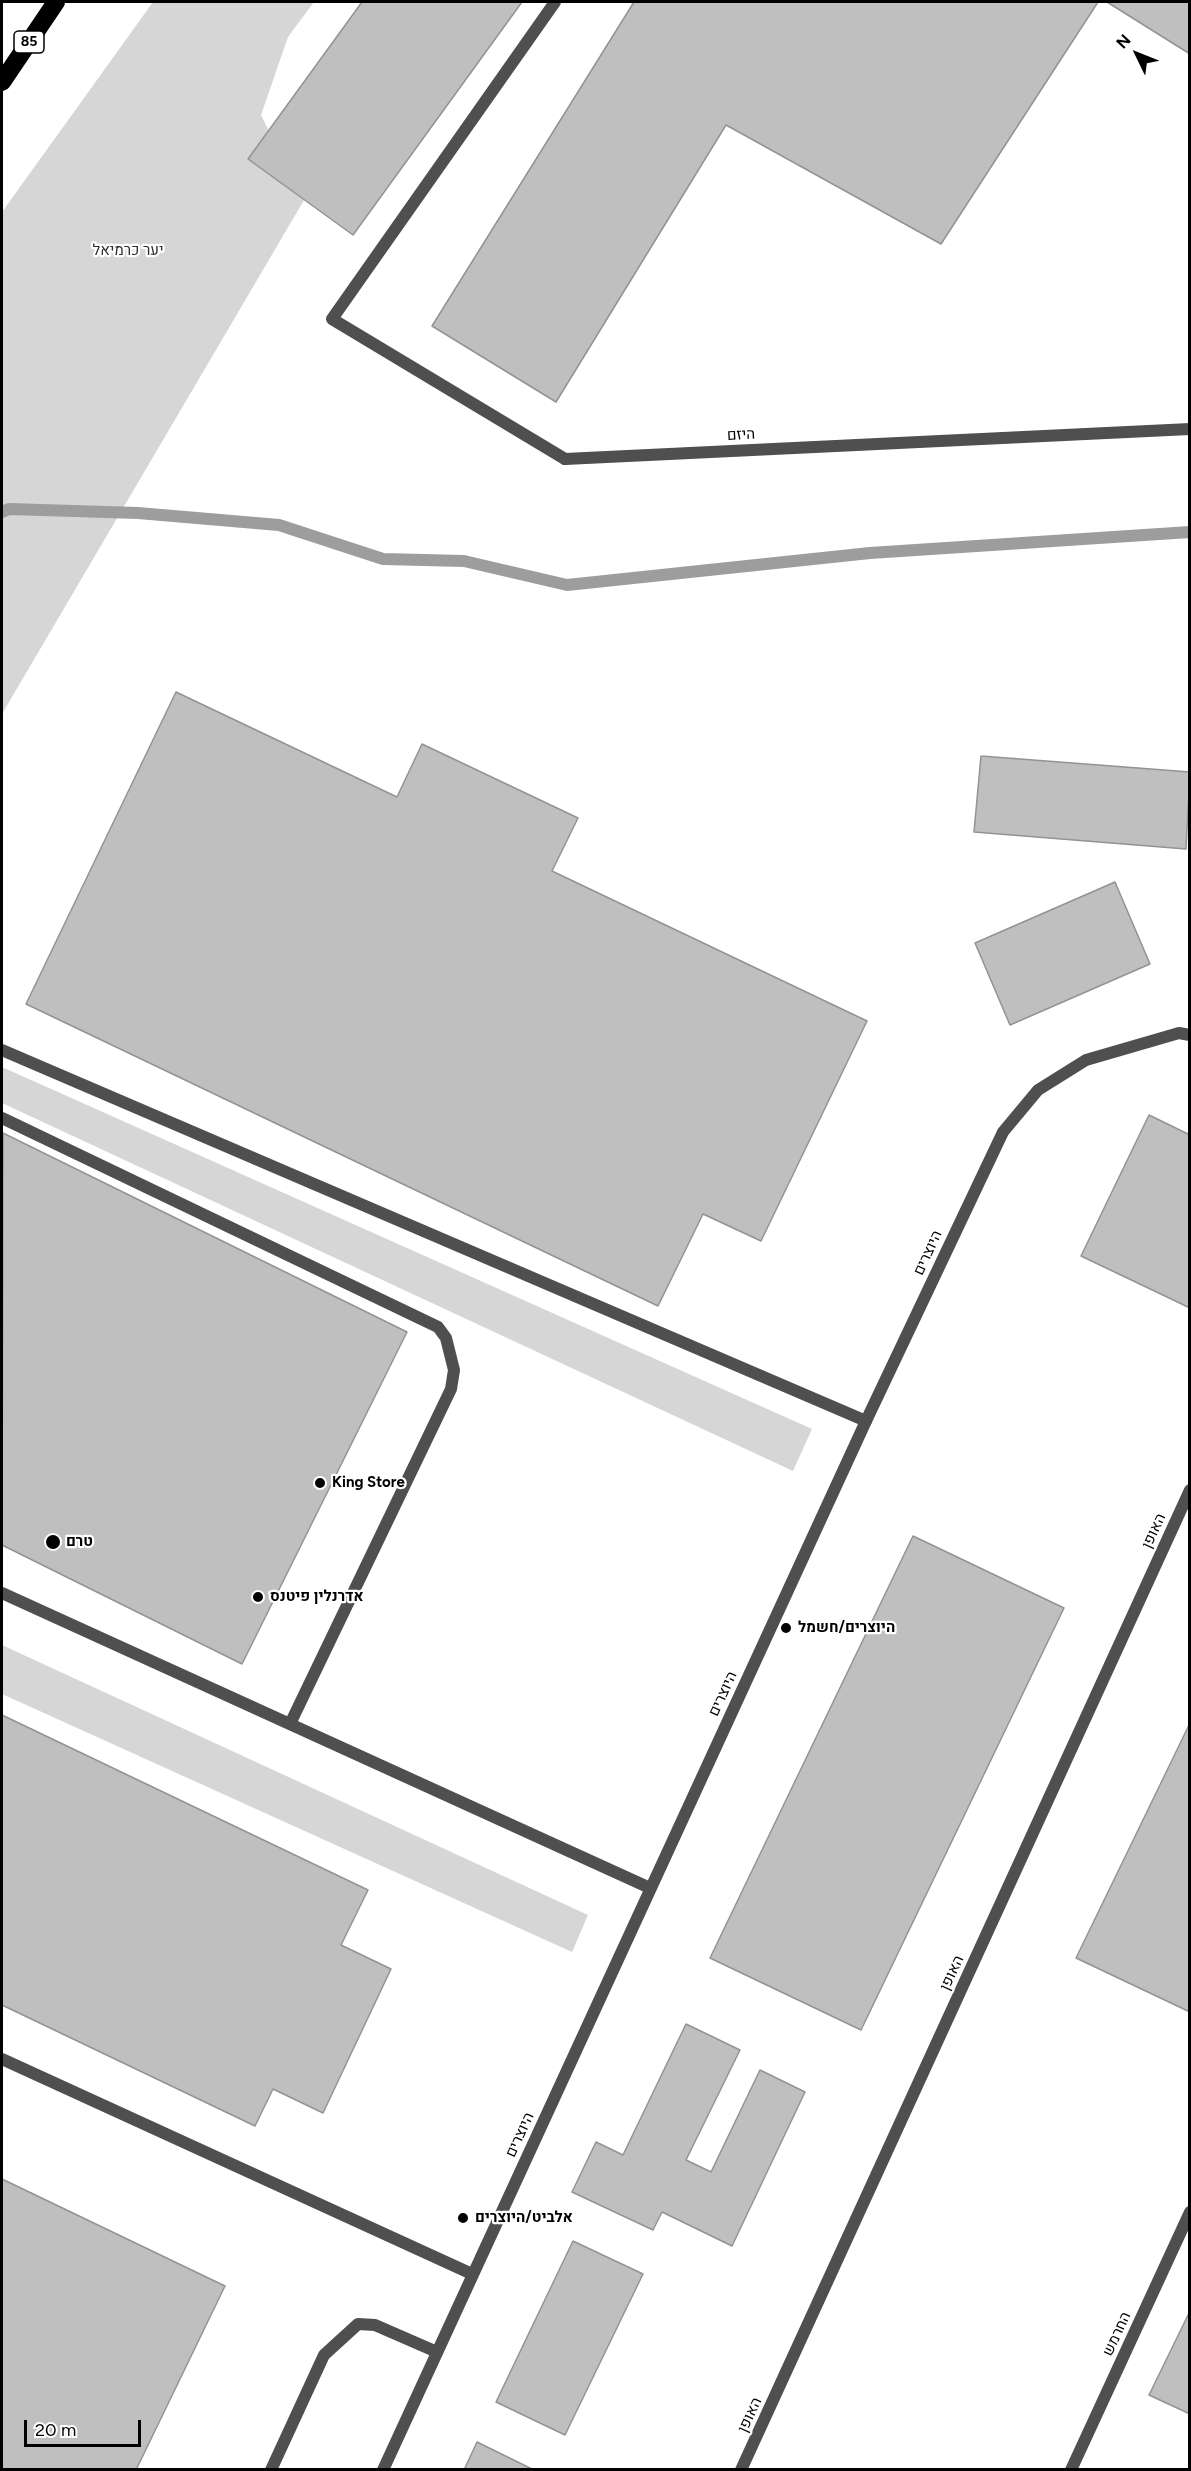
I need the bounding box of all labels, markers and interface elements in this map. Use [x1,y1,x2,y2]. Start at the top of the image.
north arrow [1107,24,1167,84]
text: N [1112,30,1135,52]
road number: 85 [14,31,44,53]
park label: יער כרמיאל [92,242,164,260]
street label: היזם [726,425,756,445]
street label: היוצרים [910,1228,946,1278]
place label: King Store [332,1474,405,1492]
marker: King Store [313,1476,327,1490]
street label: האופן [1138,1511,1170,1551]
marker: טרם [44,1533,62,1551]
place label: טרם [66,1533,93,1551]
place label: אדרנלין פיטנס [270,1588,364,1606]
marker: אדרנלין פיטנס [251,1590,265,1604]
place label: היוצרים/חשמל [798,1619,895,1637]
marker: היוצרים/חשמל [779,1621,793,1635]
street label: היוצרים [705,1669,741,1719]
street label: האופן [936,1953,968,1993]
street label: היוצרים [502,2110,538,2160]
place label: אלביט/היוצרים [475,2209,573,2227]
marker: אלביט/היוצרים [456,2211,470,2225]
street label: החרמש [1099,2309,1135,2359]
street label: האופן [734,2395,766,2435]
scale bar [27,2408,144,2446]
text: 20 m [35,2419,76,2441]

